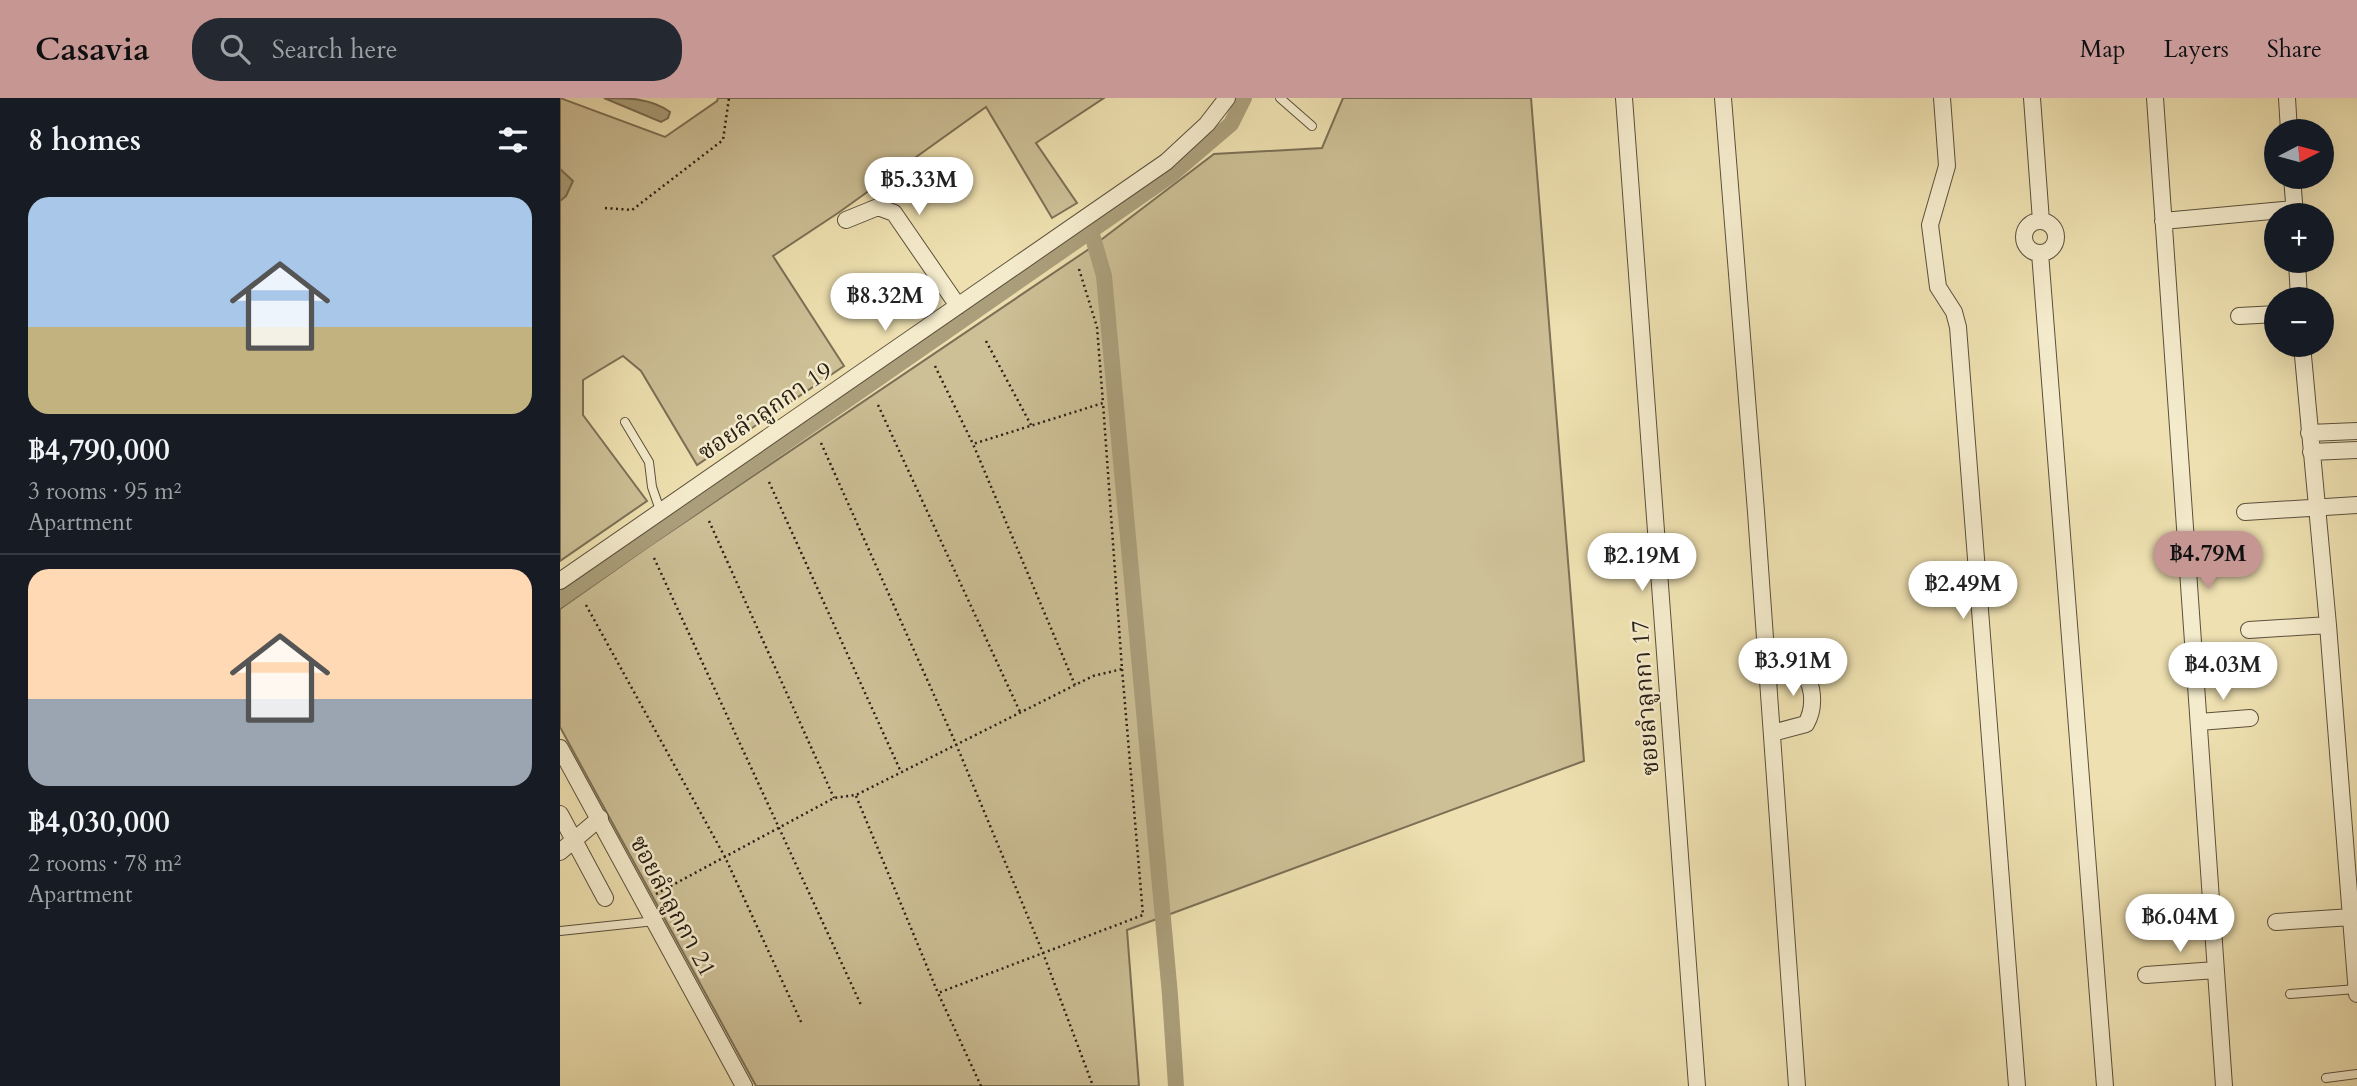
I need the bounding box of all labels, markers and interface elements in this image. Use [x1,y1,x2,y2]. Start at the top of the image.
search box [192,18,682,81]
text: Casavia [35,27,150,72]
icon: search [216,30,254,68]
text: Search here [272,32,398,67]
text: Map [2080,33,2126,66]
text: Layers [2164,33,2229,66]
text: Share [2267,33,2322,66]
north arrow [2264,119,2334,189]
map controls [2264,119,2334,357]
text: 8 homes [28,120,141,161]
icon: filters [494,121,532,159]
pin: ฿5.33M [862,158,976,217]
text: ฿5.33M [880,164,958,195]
button: + [2264,203,2334,273]
icon: home [217,243,343,369]
pin: ฿8.32M [828,274,942,333]
text: ฿8.32M [846,280,924,311]
button: − [2264,287,2334,357]
street label: ซอยลำลูกกา 19 [692,354,839,469]
text: ฿4,790,000 [28,430,170,471]
text: 3 rooms · 95 m² [28,476,181,507]
text: Apartment [28,507,132,538]
pin: ฿4.79M [2151,532,2265,591]
pin: ฿2.19M [1585,533,1699,593]
text: ฿4.79M [2169,538,2247,569]
text: ฿2.19M [1603,540,1681,571]
pin: ฿2.49M [1906,561,2020,621]
text: ฿2.49M [1924,568,2002,599]
icon: home [217,615,343,741]
street label: ซอยลำลูกกา 17 [1624,619,1667,777]
pin: ฿3.91M [1736,638,1850,698]
pin: ฿4.03M [2166,642,2280,702]
text: ฿3.91M [1754,645,1832,676]
text: ฿4.03M [2184,649,2262,680]
text: ฿4,030,000 [28,802,170,843]
street label: ซอยลำลูกกา 21 [621,830,724,983]
text: 2 rooms · 78 m² [28,848,181,879]
text: Apartment [28,879,132,910]
pin: ฿6.04M [2123,894,2237,954]
text: ฿6.04M [2141,901,2219,932]

